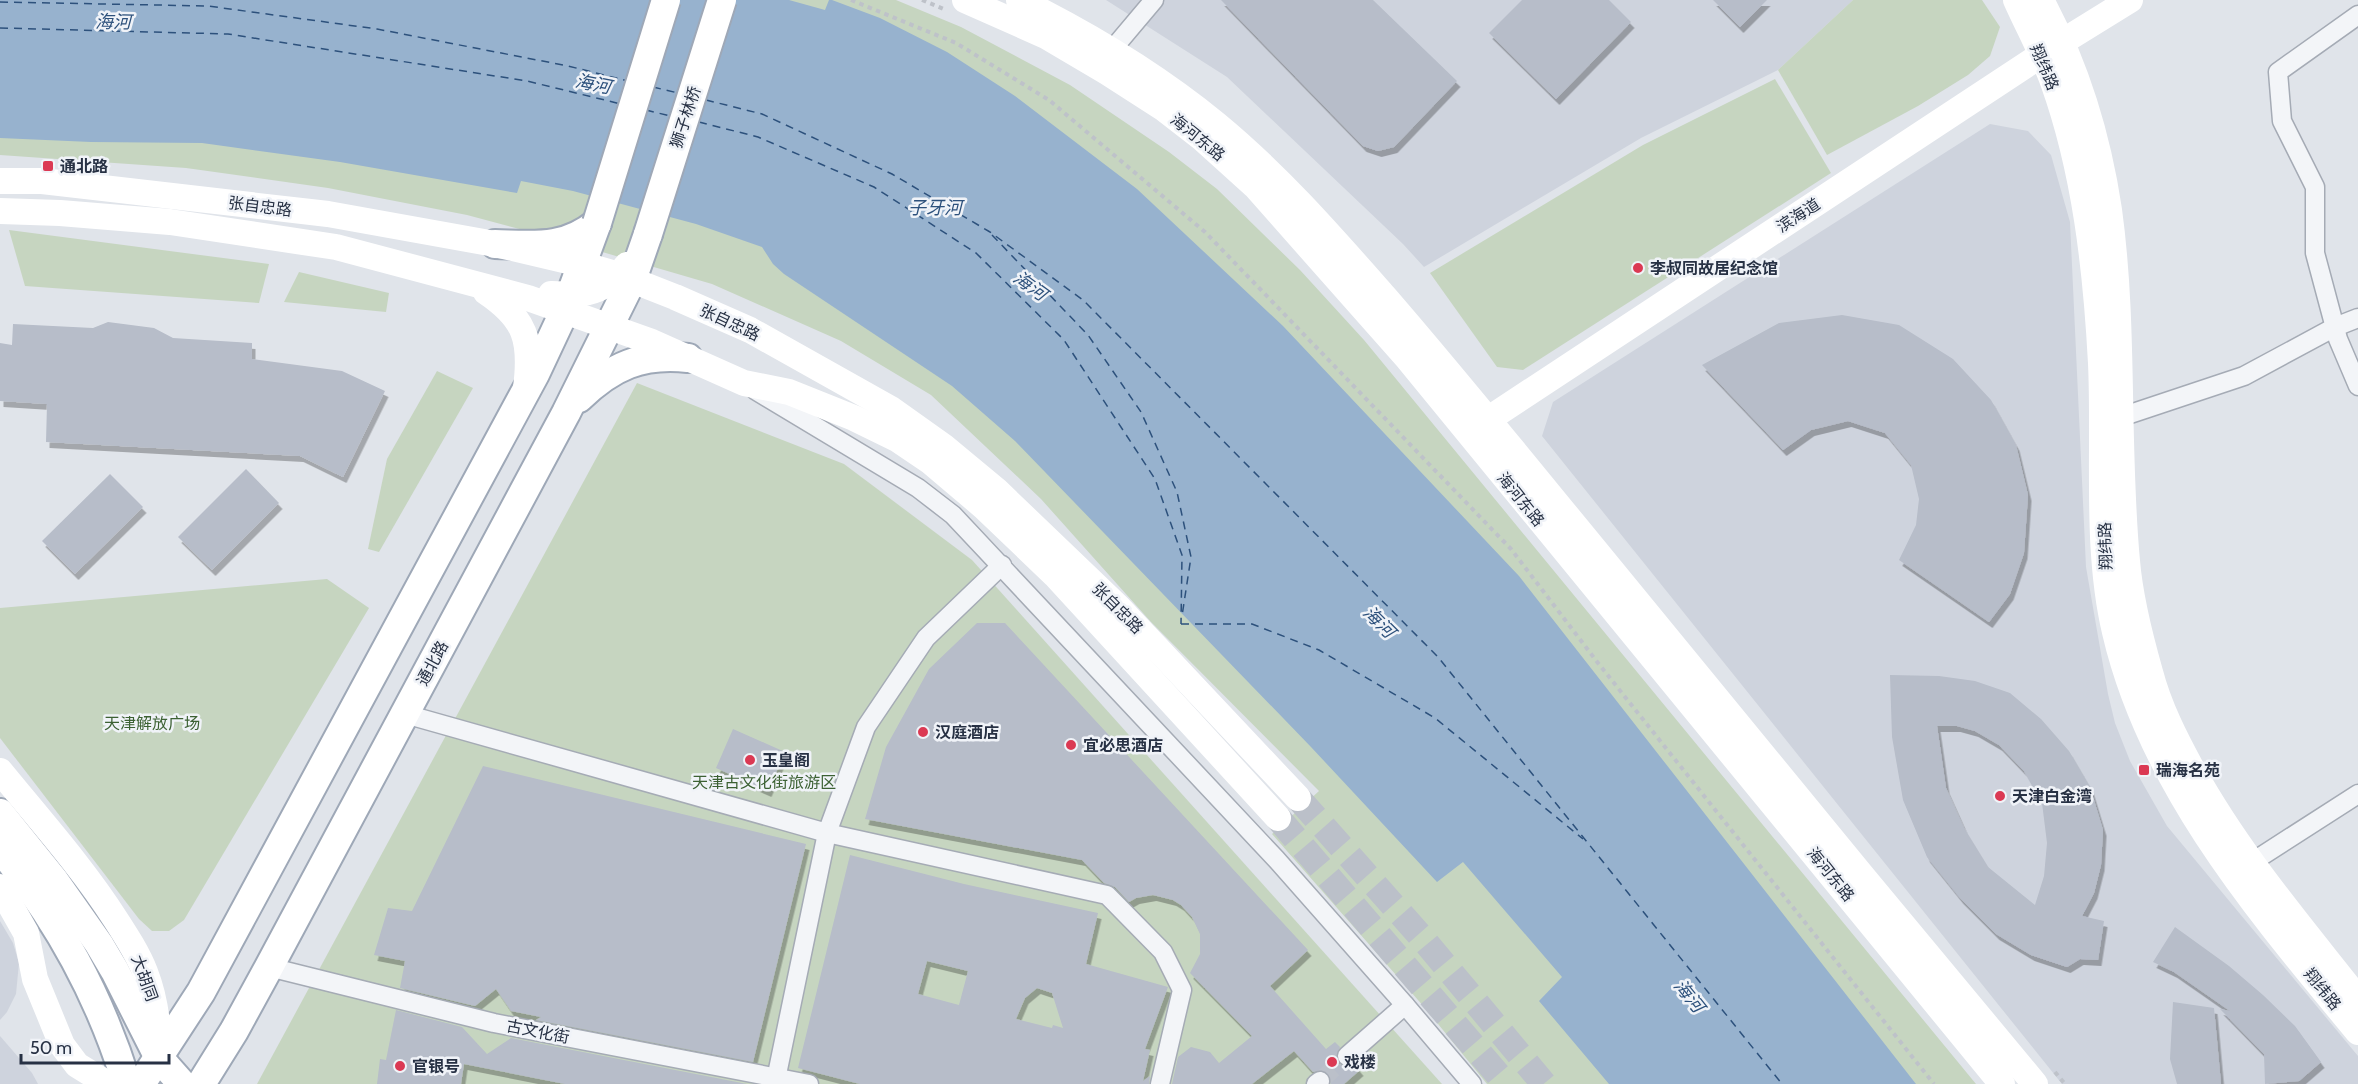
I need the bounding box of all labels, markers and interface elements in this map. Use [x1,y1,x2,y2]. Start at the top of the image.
water label: 海河 [95,11,134,33]
street label: 翔纬路 [2026,41,2063,93]
water label: 海河 [573,70,616,99]
street label: 狮子林桥 [667,84,704,151]
street label: 海河东路 [1167,110,1229,165]
place label: 通北路 [60,157,108,176]
marker: 通北路 [41,159,55,173]
street label: 张自忠路 [227,193,293,220]
street label: 滨海道 [1773,194,1824,236]
water label: 子牙河 [908,197,965,219]
place label: 李叔同故居纪念馆 [1650,259,1778,278]
marker: 李叔同故居纪念馆 [1631,261,1645,275]
water label: 海河 [1009,267,1053,307]
street label: 张自忠路 [697,300,763,345]
street label: 海河东路 [1493,468,1548,530]
street label: 翔纬路 [2095,522,2116,570]
street label: 张自忠路 [1088,579,1147,638]
water label: 海河 [1358,601,1402,645]
street label: 通北路 [413,638,452,689]
park label: 天津解放广场 [104,714,200,733]
place label: 汉庭酒店 [935,723,999,742]
marker: 汉庭酒店 [916,725,930,739]
place label: 宜必思酒店 [1083,736,1163,755]
marker: 宜必思酒店 [1064,738,1078,752]
place label: 玉皇阁 [762,751,810,770]
marker: 玉皇阁 [743,753,757,767]
place label: 瑞海名苑 [2156,761,2220,780]
marker: 瑞海名苑 [2137,763,2151,777]
park label: 天津古文化街旅游区 [692,773,836,792]
place label: 天津白金湾 [2012,787,2092,806]
marker: 天津白金湾 [1993,789,2007,803]
street label: 海河东路 [1803,843,1858,905]
street label: 大胡同 [127,952,162,1004]
street label: 翔纬路 [2300,965,2345,1014]
water label: 海河 [1669,975,1711,1019]
street label: 古文化街 [505,1016,571,1047]
scale bar [21,1027,170,1065]
text: 50 m [30,1037,72,1059]
place label: 戏楼 [1344,1053,1376,1072]
marker: 戏楼 [1325,1055,1339,1069]
place label: 官银号 [412,1057,460,1076]
marker: 官银号 [393,1059,407,1073]

